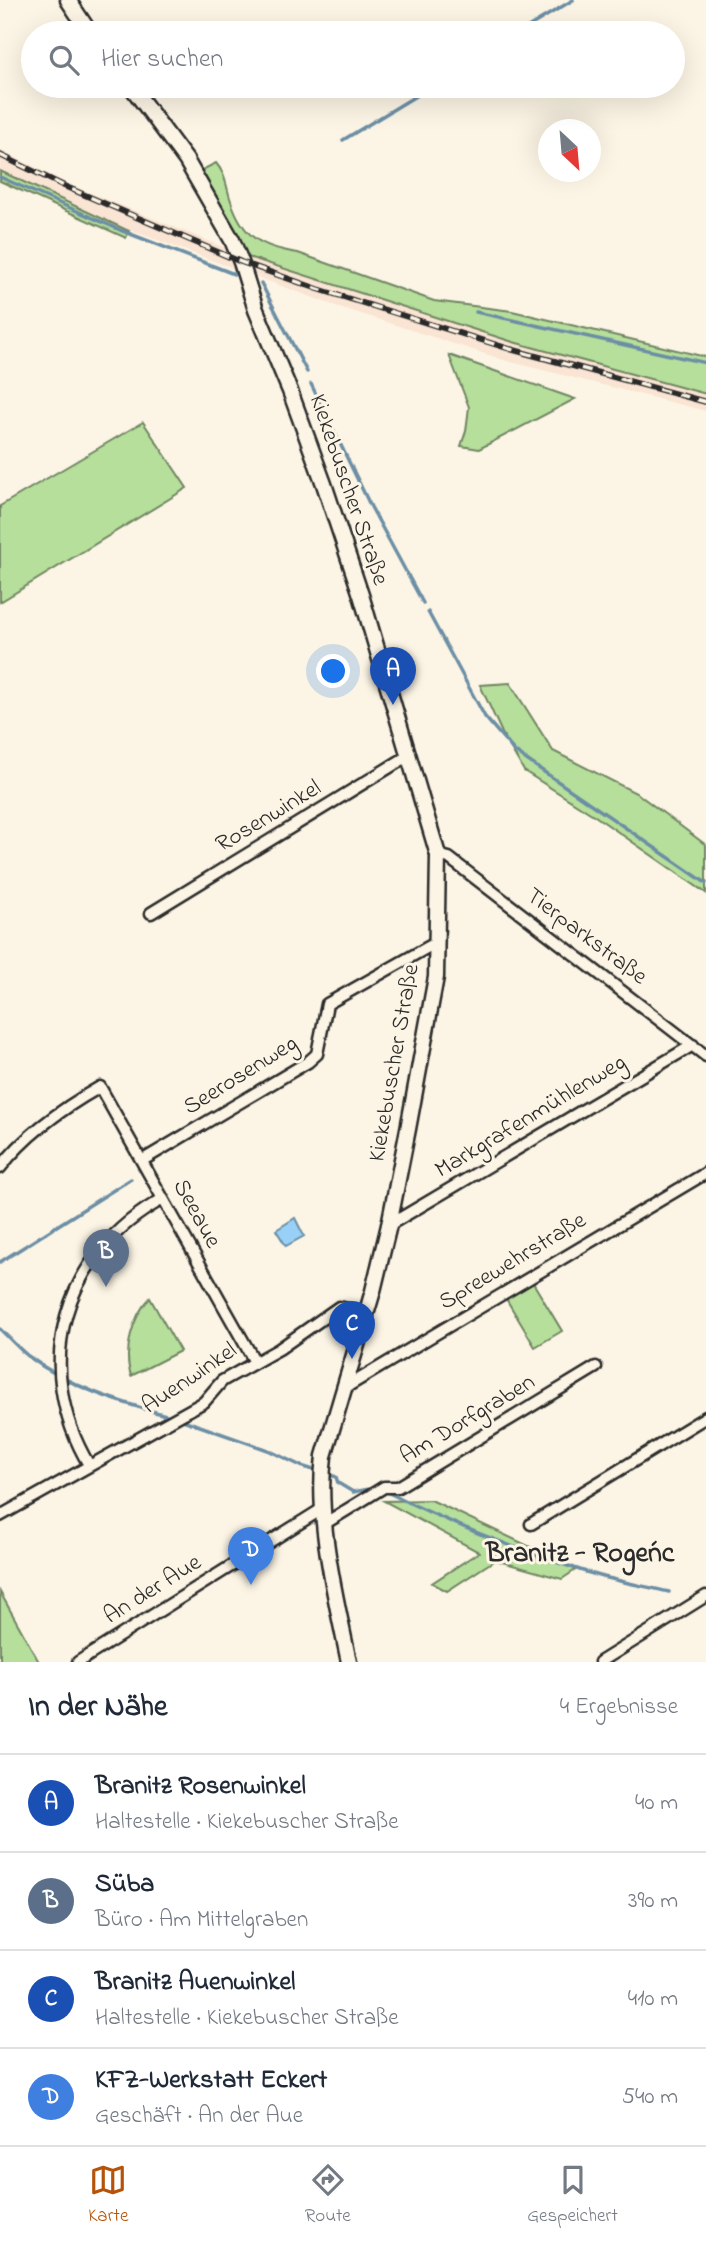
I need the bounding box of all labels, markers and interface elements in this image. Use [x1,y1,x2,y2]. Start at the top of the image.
search box [21,21,685,98]
icon: search [45,41,83,79]
text: Hier suchen [101,41,223,79]
north arrow [538,119,601,182]
street label: Kiekebuscher Straße [299,390,397,590]
pin: A [370,647,416,705]
your location [316,654,350,688]
street label: Rosenwinkel [210,772,328,862]
street label: Tierparkstraße [518,880,654,995]
street label: Kiekebuscher Straße [360,961,430,1164]
street label: Seerosenweg [177,1027,305,1125]
street label: Markgrafenmühlenweg [429,1046,633,1188]
street label: Seeaue [163,1173,229,1255]
street label: Spreewehrstraße [433,1204,594,1320]
pin: B [83,1229,129,1287]
pin: C [329,1301,375,1359]
street label: Auenwinkel [135,1334,245,1424]
street label: Am Dorfgraben [394,1366,542,1474]
pin: D [228,1527,274,1585]
district label: Branitz - Rogeńc [484,1534,675,1576]
street label: An der Aue [97,1546,209,1634]
text: In der Nähe [28,1686,168,1730]
text: 4 Ergebnisse [560,1691,678,1724]
text: Branitz Rosenwinkel [95,1768,306,1806]
text: A [44,1787,58,1820]
text: 40 m [635,1787,678,1820]
text: Haltestelle · Kiekebuscher Straße [95,1806,398,1839]
text: Süba [95,1866,154,1904]
text: B [43,1885,59,1918]
text: 390 m [628,1885,678,1918]
text: Büro · Am Mittelgraben [95,1904,308,1937]
text: Branitz Auenwinkel [95,1964,295,2002]
text: C [45,1983,57,2016]
text: 410 m [628,1983,678,2016]
text: Haltestelle · Kiekebuscher Straße [95,2002,398,2035]
text: KFZ-Werkstatt Eckert [95,2062,327,2100]
text: D [43,2081,59,2114]
text: 540 m [622,2081,678,2114]
text: Geschäft · An der Aue [95,2100,303,2133]
tab: Karte [88,2161,128,2230]
tab: Route [305,2161,351,2230]
tab: Gespeichert [527,2161,618,2230]

